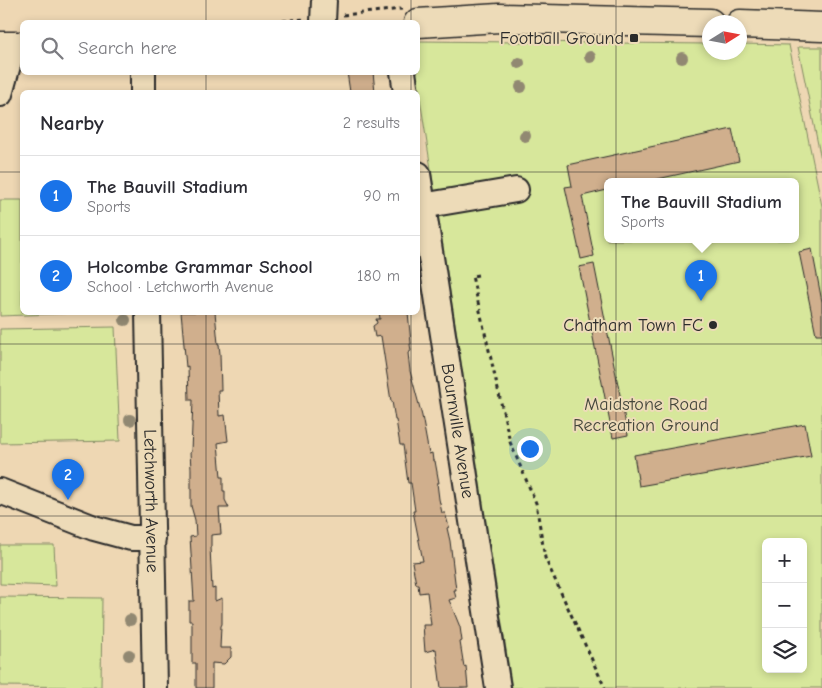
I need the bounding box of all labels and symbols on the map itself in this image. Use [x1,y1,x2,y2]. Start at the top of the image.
north arrow [702,15,747,60]
place label: Football Ground [500,28,624,49]
marker: Football Ground [628,32,640,44]
pin: 1 [685,260,717,301]
place label: Chatham Town FC [563,315,703,336]
marker: Chatham Town FC [707,319,719,331]
street label: Bournville Avenue [437,362,478,500]
park label: Maidstone Road Recreation Ground [573,394,719,436]
street label: Letchworth Avenue [139,429,163,573]
your location [517,436,543,462]
pin: 2 [52,459,84,500]

